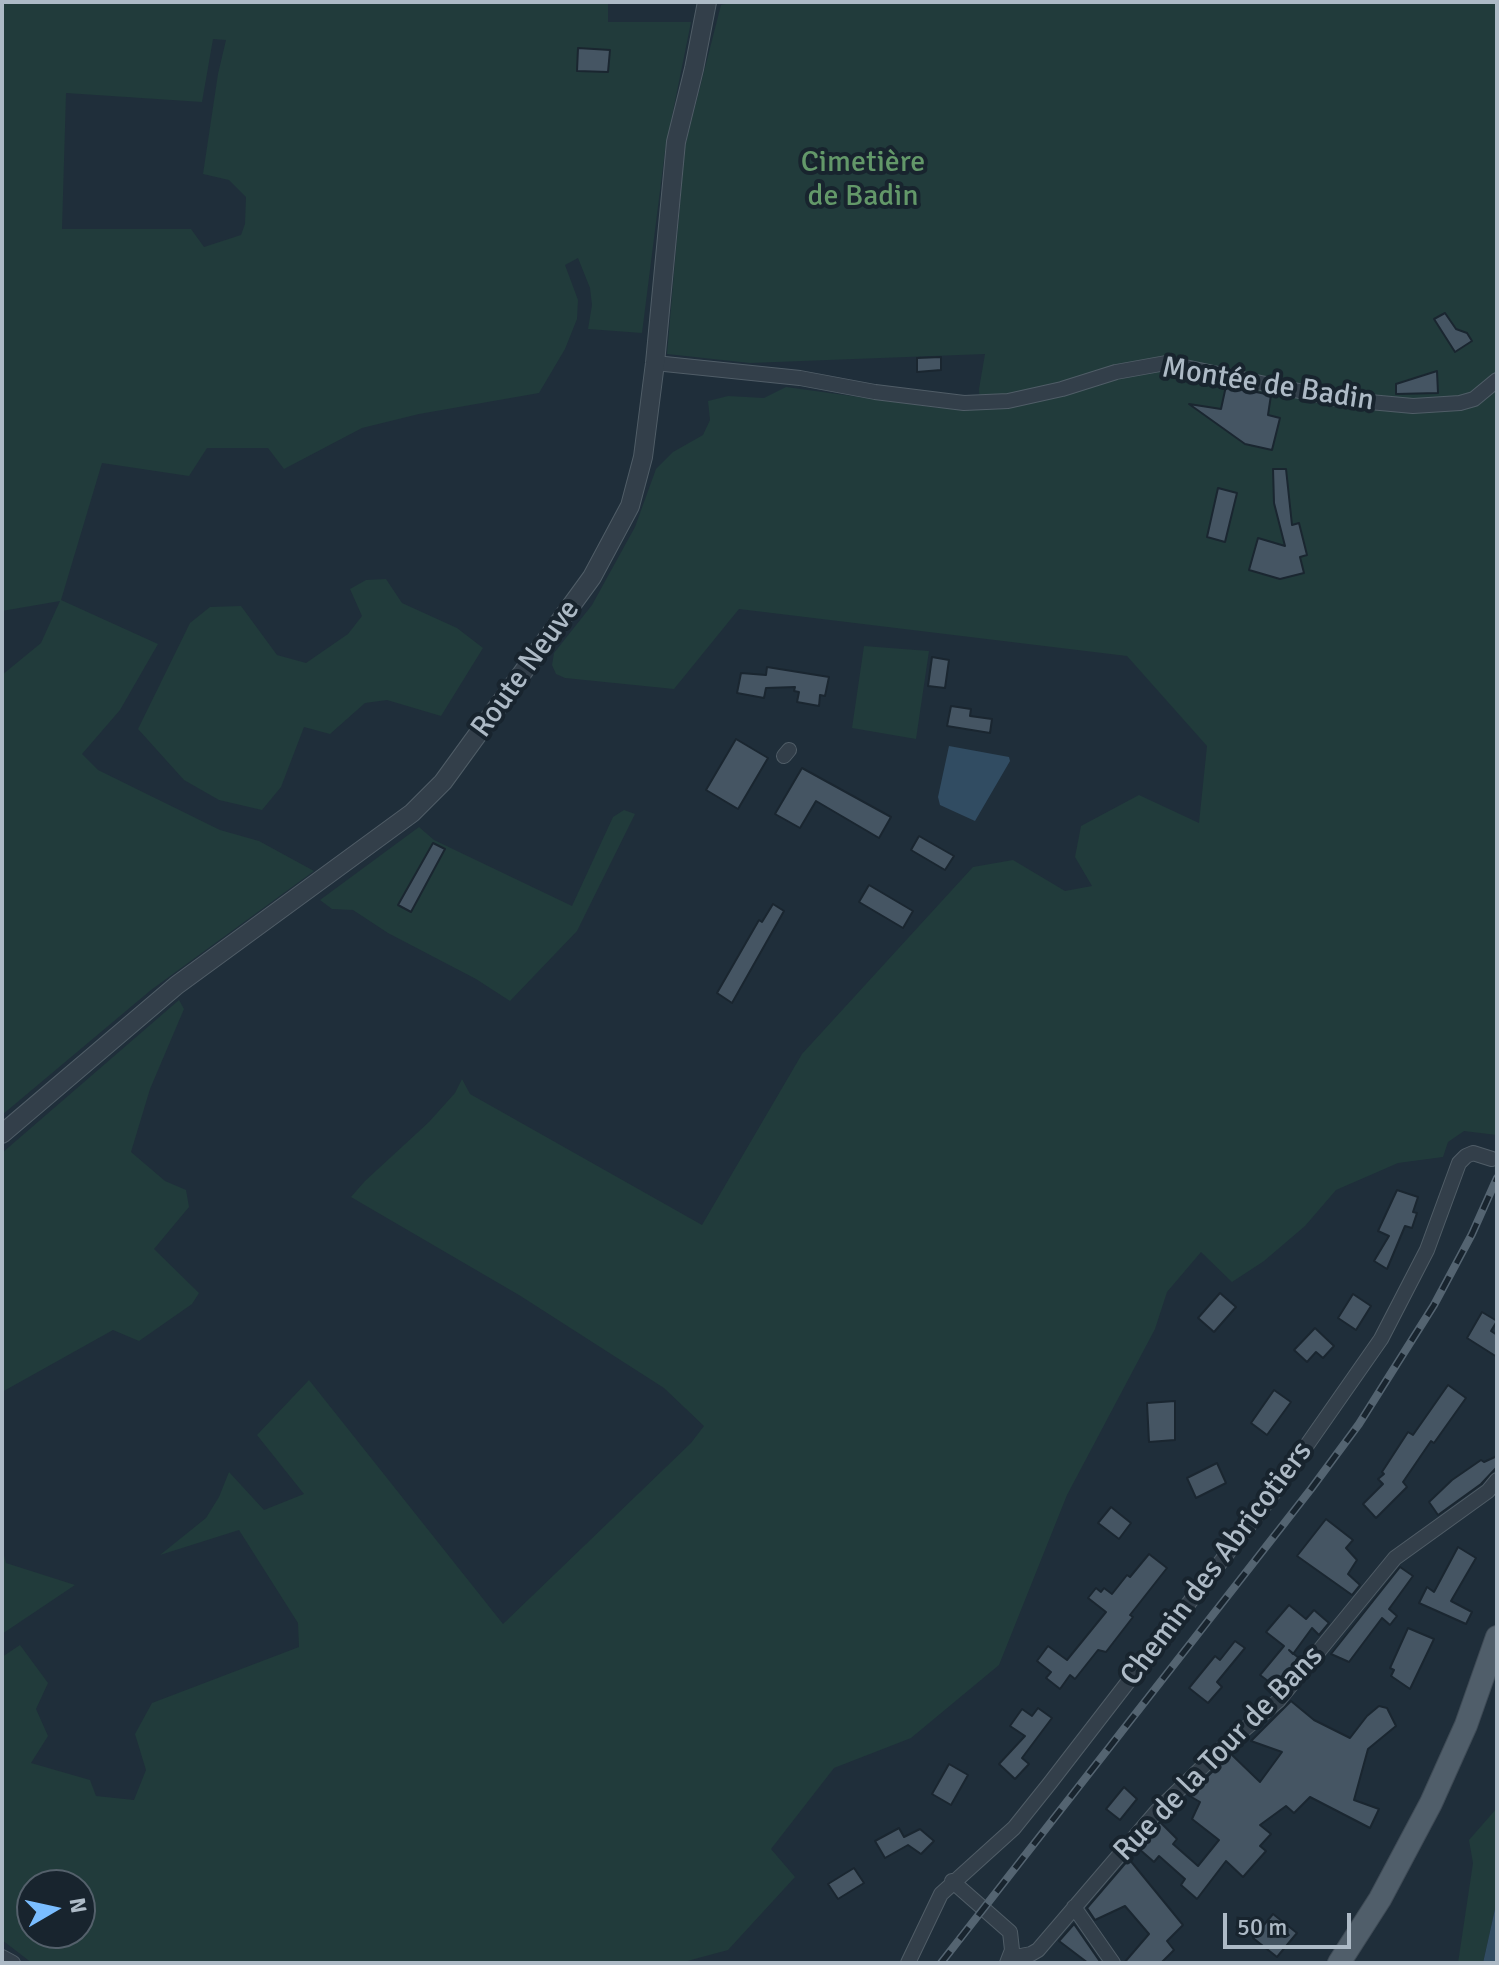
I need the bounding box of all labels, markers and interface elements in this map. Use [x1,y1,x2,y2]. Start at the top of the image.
park label: Cimetière de Badin [801,145,925,216]
street label: Montée de Badin [1159,350,1377,420]
street label: Route Neuve [464,593,588,745]
street label: Chemin des Abricotiers [1113,1435,1321,1693]
street label: Rue de la Tour de Bans [1107,1639,1331,1869]
north arrow [16,1869,96,1949]
text: N [64,1896,93,1915]
scale bar [1227,1897,1355,1947]
text: 50 m [1237,1912,1287,1942]

